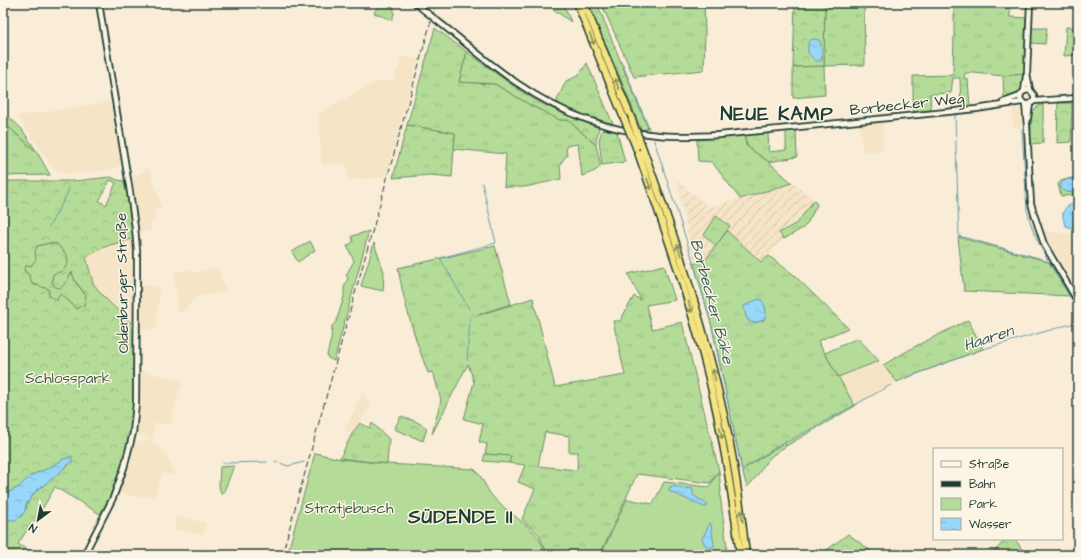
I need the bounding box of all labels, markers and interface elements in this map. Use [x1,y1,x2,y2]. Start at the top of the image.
one-way arrow [589,32,596,44]
one-way arrow [613,78,621,90]
street label: Borbecker Weg [849,88,966,122]
district label: NEUE KAMP [720,101,834,128]
one-way arrow [646,177,653,190]
street label: Oldenburger Straße [111,213,135,353]
water label: Borbecker Bäke [685,236,740,368]
one-way arrow [674,244,682,256]
one-way arrow [687,301,694,314]
water label: Haaren [960,319,1018,356]
park label: Schlosspark [25,368,111,389]
one-way arrow [710,369,718,382]
one-way arrow [718,426,726,439]
legend [933,448,1063,540]
text: Straße [969,456,1010,473]
text: Bahn [969,476,996,493]
text: Park [969,496,997,513]
park label: Stratjebusch [305,498,394,519]
north arrow [18,500,58,540]
district label: SÜDENDE II [407,504,514,531]
one-way arrow [738,510,746,523]
text: Wasser [969,516,1012,533]
text: N [26,520,40,536]

